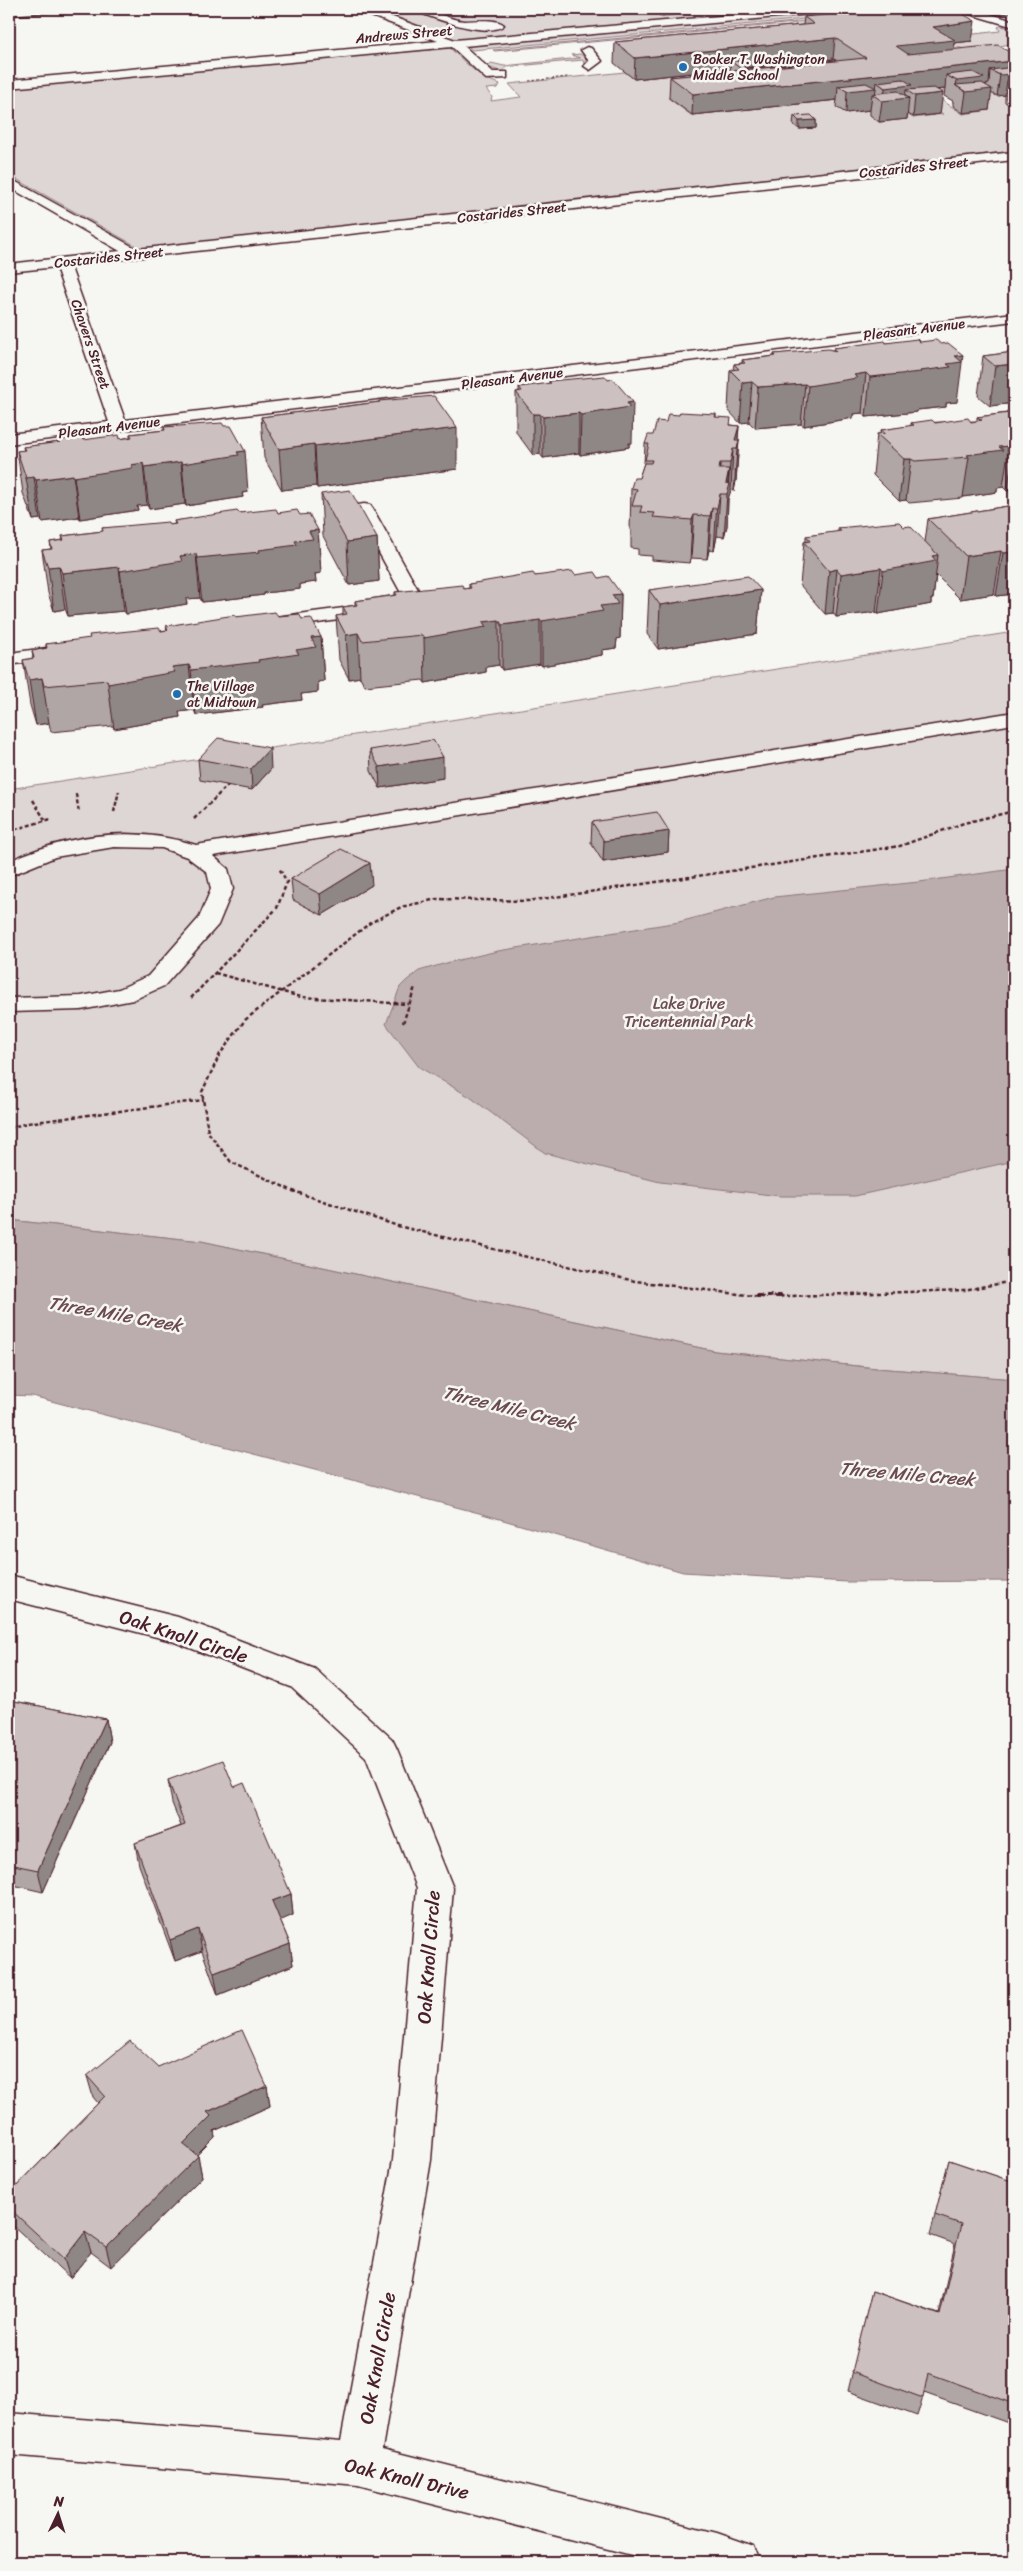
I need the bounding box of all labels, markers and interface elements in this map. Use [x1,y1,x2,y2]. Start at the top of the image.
street label: Andrews Street [353,18,454,51]
place label: Booker T. Washington Middle School [693,47,825,88]
marker: Booker T. Washington Middle School [677,61,689,73]
street label: Costarides Street [858,149,970,186]
street label: Costarides Street [456,194,568,231]
street label: Costarides Street [53,239,165,276]
street label: Chavers Street [63,296,118,393]
street label: Pleasant Avenue [862,311,967,348]
street label: Pleasant Avenue [460,360,565,397]
street label: Pleasant Avenue [57,409,162,446]
place label: The Village at Midtown [187,674,257,715]
marker: The Village at Midtown [171,688,183,700]
park label: Lake Drive Tricentennial Park [624,989,754,1036]
water label: Three Mile Creek [46,1287,187,1342]
water label: Three Mile Creek [440,1376,581,1440]
water label: Three Mile Creek [838,1452,978,1496]
street label: Oak Knoll Circle [115,1600,253,1673]
street label: Oak Knoll Circle [407,1889,450,2025]
street label: Oak Knoll Circle [350,2289,405,2427]
street label: Oak Knoll Drive [341,2448,473,2509]
north arrow [32,2488,82,2538]
text: N [52,2489,65,2514]

